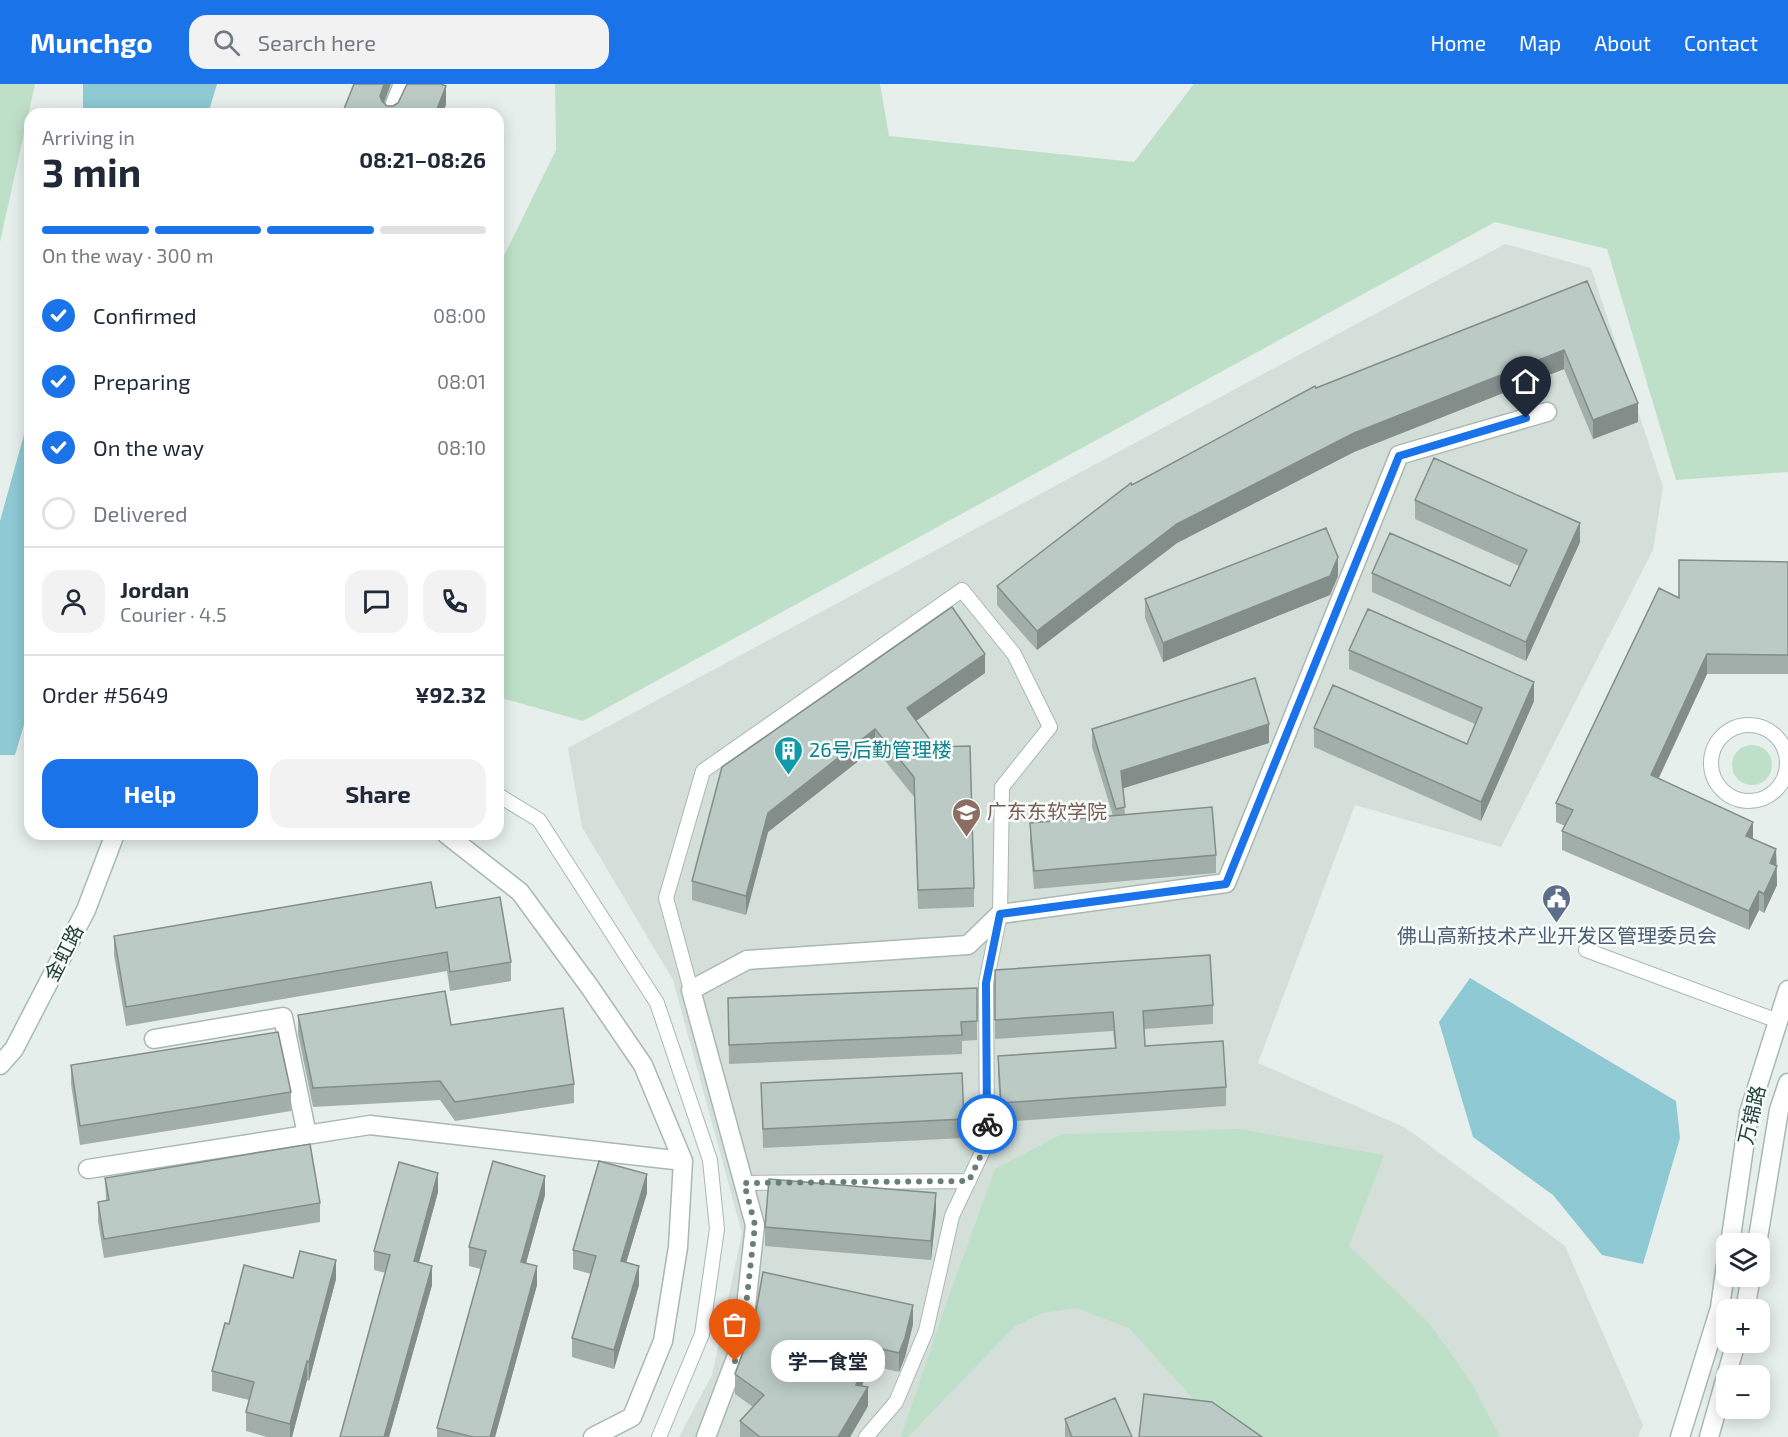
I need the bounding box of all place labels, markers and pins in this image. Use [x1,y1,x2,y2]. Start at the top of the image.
pin [1500,356,1551,418]
building icon: 26号后勤管理楼 [772,734,804,776]
place label: 26号后勤管理楼 [809,737,952,761]
school or university icon: 广东东软学院 [950,796,982,838]
place label: 广东东软学院 [987,799,1107,823]
public building icon: 佛山高新技术产业开发区管理委员会 [1541,882,1573,924]
place label: 佛山高新技术产业开发区管理委员会 [1397,923,1717,947]
pin [709,1299,760,1361]
callout: 学一食堂 [771,1340,885,1382]

